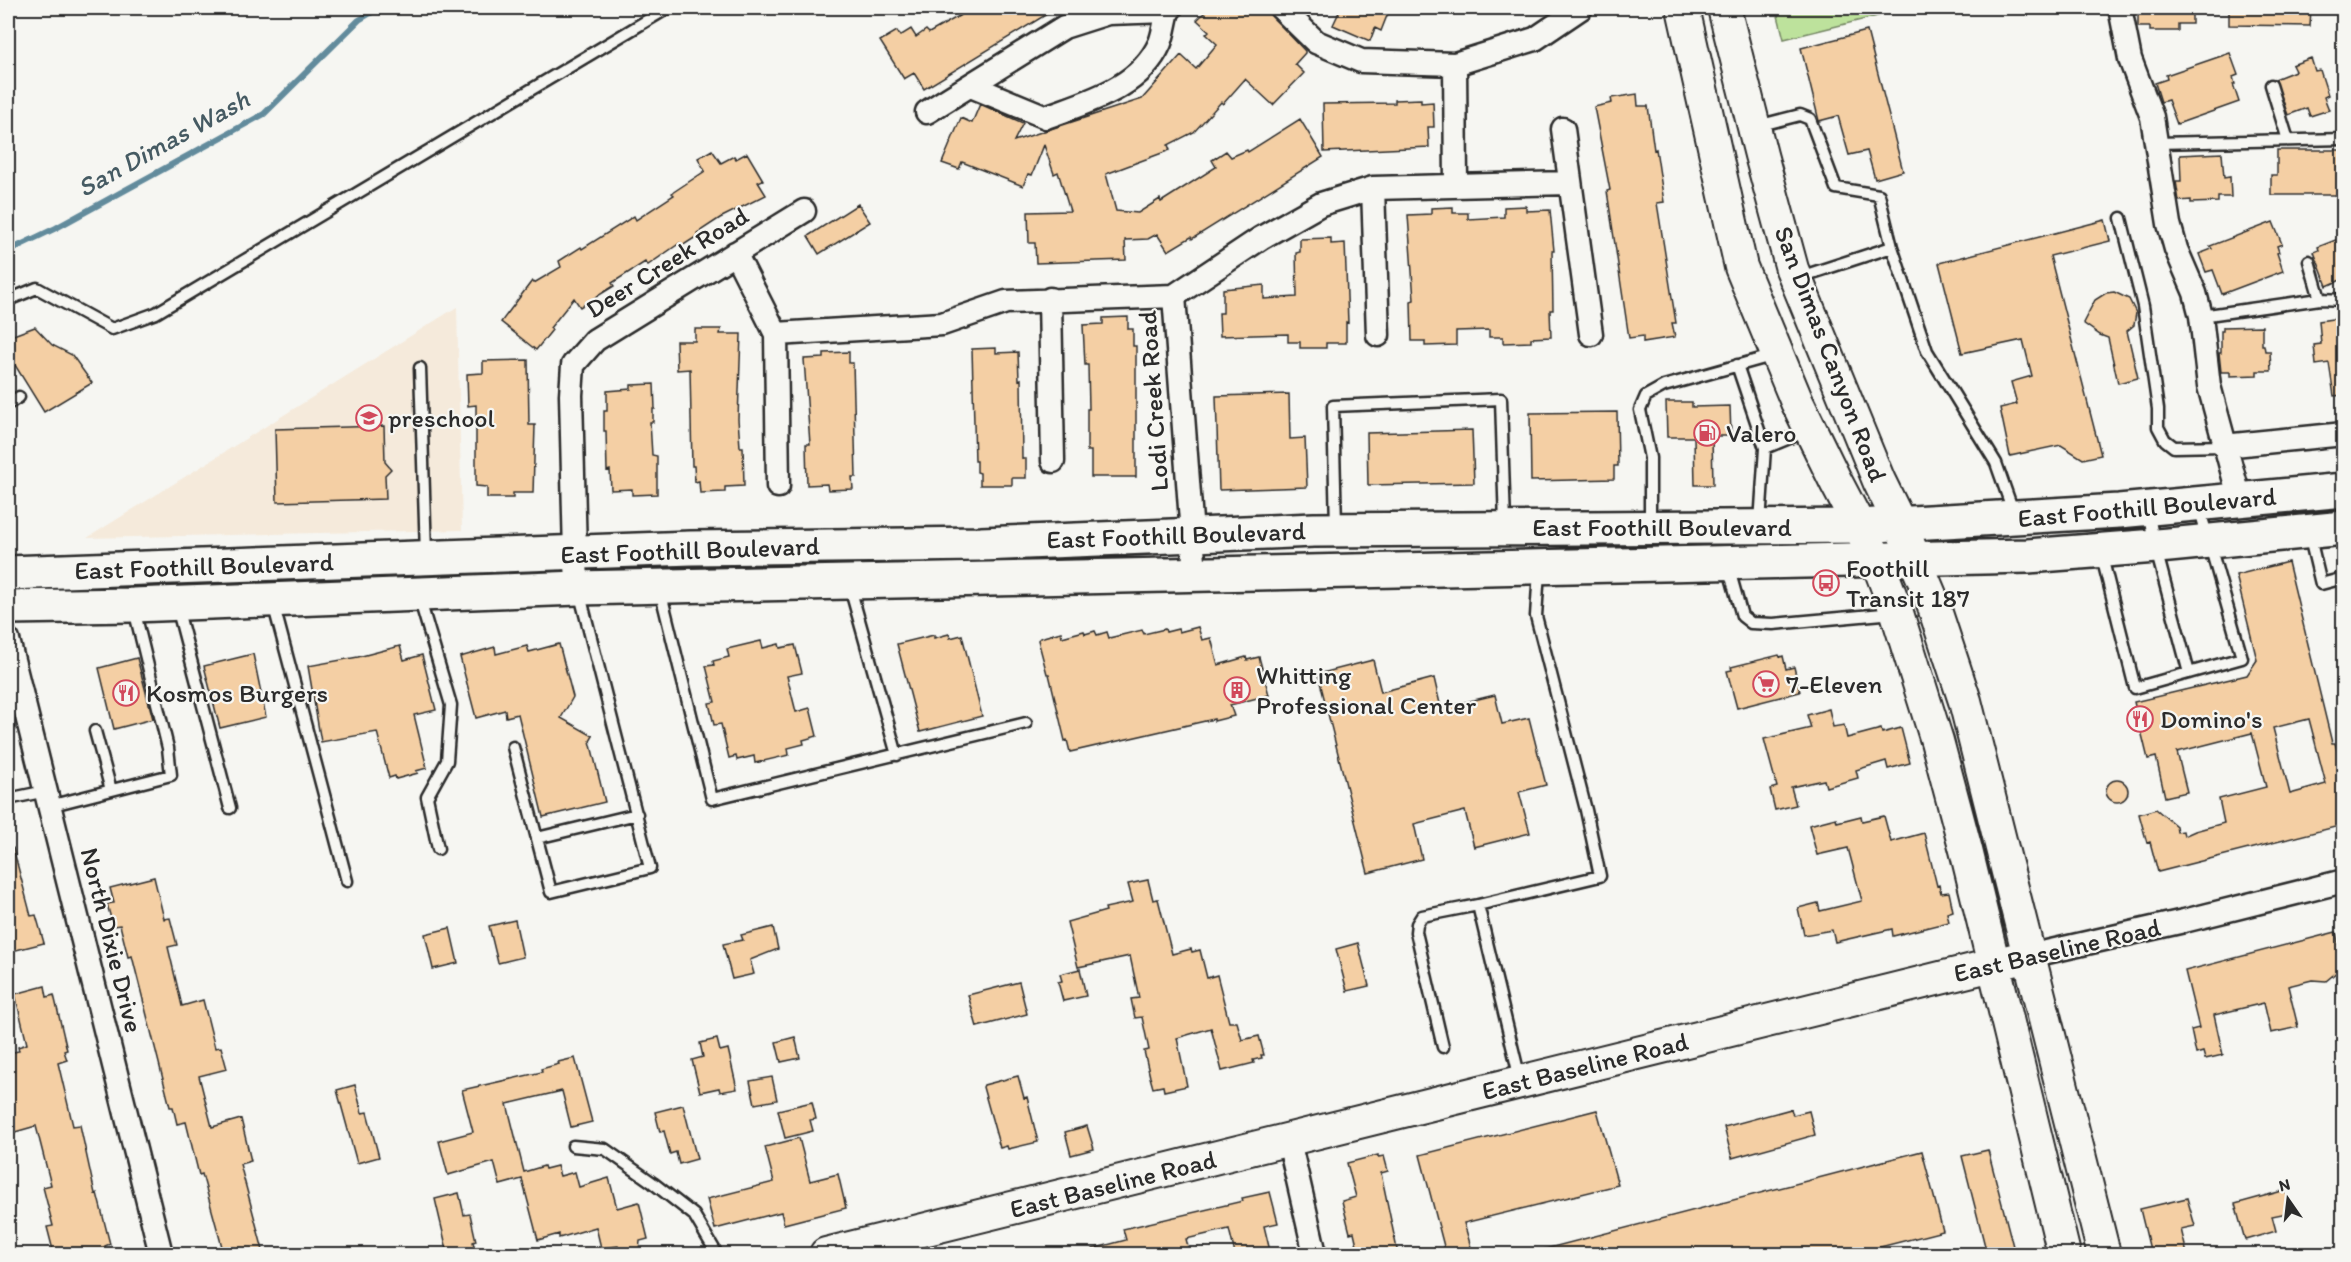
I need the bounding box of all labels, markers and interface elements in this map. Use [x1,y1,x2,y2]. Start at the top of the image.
water label: San Dimas Wash [71,82,255,204]
street label: Deer Creek Road [580,199,755,325]
street label: San Dimas Canyon Road [1767,222,1895,487]
street label: Lodi Creek Road [1131,309,1175,492]
place label: preschool [388,402,495,434]
school or university icon: preschool [354,403,384,433]
place label: Valero [1726,417,1797,449]
fuel station icon: Valero [1692,418,1722,448]
street label: East Foothill Boulevard [2016,480,2278,534]
street label: East Foothill Boulevard [1532,511,1792,543]
street label: East Foothill Boulevard [1046,514,1307,556]
street label: East Foothill Boulevard [560,529,821,571]
street label: East Foothill Boulevard [74,545,335,587]
place label: Foothill Transit 187 [1846,552,1970,614]
bus stop icon: Foothill Transit 187 [1811,568,1841,598]
place label: Whitting Professional Center [1256,659,1477,721]
place label: 7-Eleven [1786,668,1883,700]
supermarket icon: 7-Eleven [1751,669,1781,699]
building icon: Whitting Professional Center [1222,675,1252,705]
place label: Kosmos Burgers [146,677,328,709]
restaurant icon: Kosmos Burgers [111,678,141,708]
place label: Domino's [2160,703,2263,735]
restaurant icon: Domino's [2125,704,2155,734]
street label: North Dixie Drive [74,844,150,1036]
street label: East Baseline Road [1950,911,2164,989]
street label: East Baseline Road [1478,1025,1692,1107]
street label: East Baseline Road [1006,1143,1220,1225]
north arrow [2258,1169,2318,1229]
text: N [2277,1174,2292,1195]

